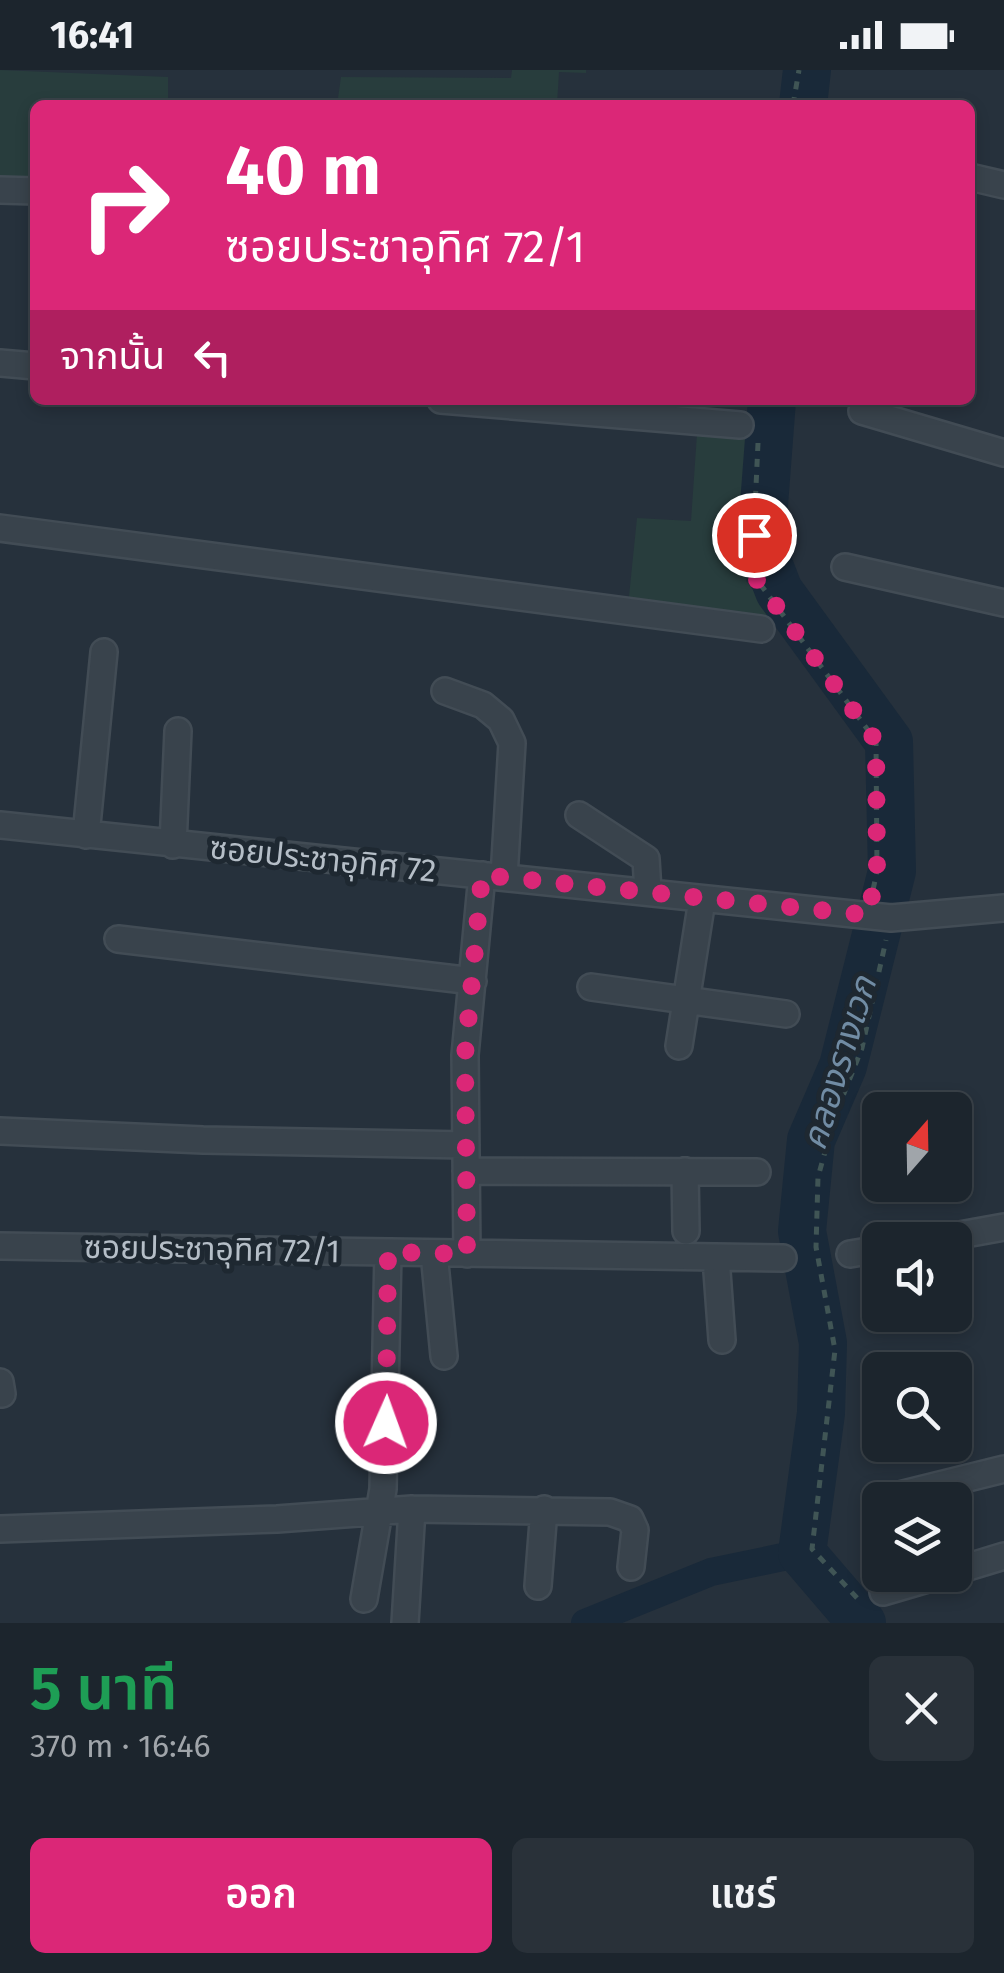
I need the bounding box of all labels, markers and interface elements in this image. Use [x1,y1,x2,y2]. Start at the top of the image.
text: 16:41 [50,12,134,58]
text: 40 m [225,129,381,213]
icon: right [60,140,190,270]
text: ซอยประชาอุทิศ 72/1 [225,220,585,274]
icon: left [185,330,240,385]
text: จากนั้น [60,333,165,379]
pin [712,493,797,578]
icon: arrive [727,508,782,563]
street label: ซอยประชาอุทิศ 72 [208,828,438,890]
water label: คลองรางเวก [793,970,885,1155]
north arrow [862,1092,972,1202]
map controls [862,1092,972,1592]
button: sound [862,1222,972,1332]
street label: ซอยประชาอุทิศ 72/1 [84,1228,340,1270]
button: search [862,1352,972,1462]
position arrow [334,1371,438,1475]
button: layers [862,1482,972,1592]
text: 5 นาที [30,1653,178,1725]
button: close [869,1656,974,1761]
text: 370 m · 16:46 [30,1727,211,1765]
button: ออก [30,1838,492,1953]
button: แชร์ [512,1838,974,1953]

